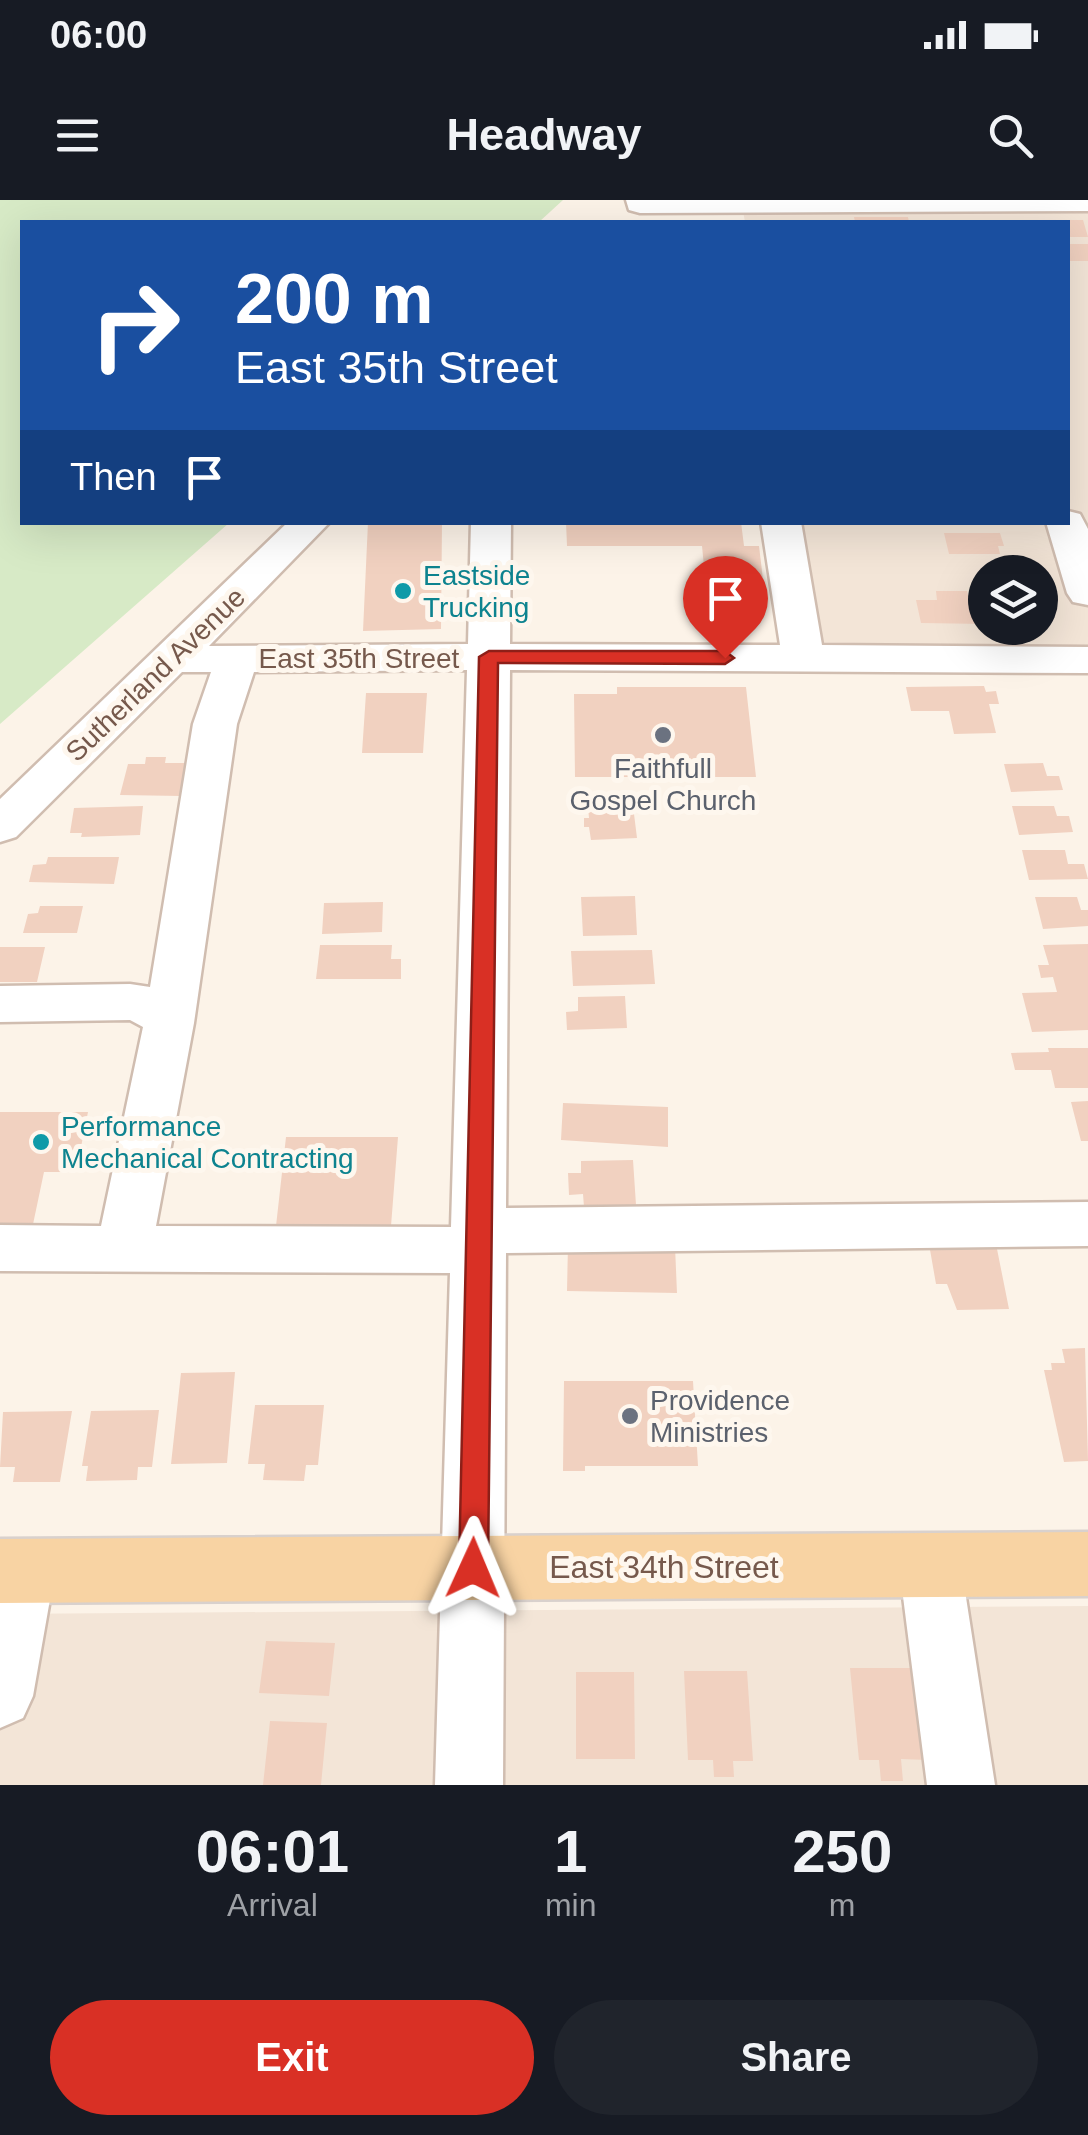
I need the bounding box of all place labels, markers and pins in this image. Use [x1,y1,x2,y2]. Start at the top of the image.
pin [683,556,768,659]
place label: Eastside Trucking [423,560,530,623]
marker: Eastside Trucking [392,580,414,602]
marker: Faithfull Gospel Church [652,724,674,746]
place label: Faithfull Gospel Church [570,753,756,816]
place label: Performance Mechanical Contracting [61,1111,354,1174]
marker: Performance Mechanical Contracting [30,1131,52,1153]
place label: Providence Ministries [650,1385,790,1448]
marker: Providence Ministries [619,1405,641,1427]

